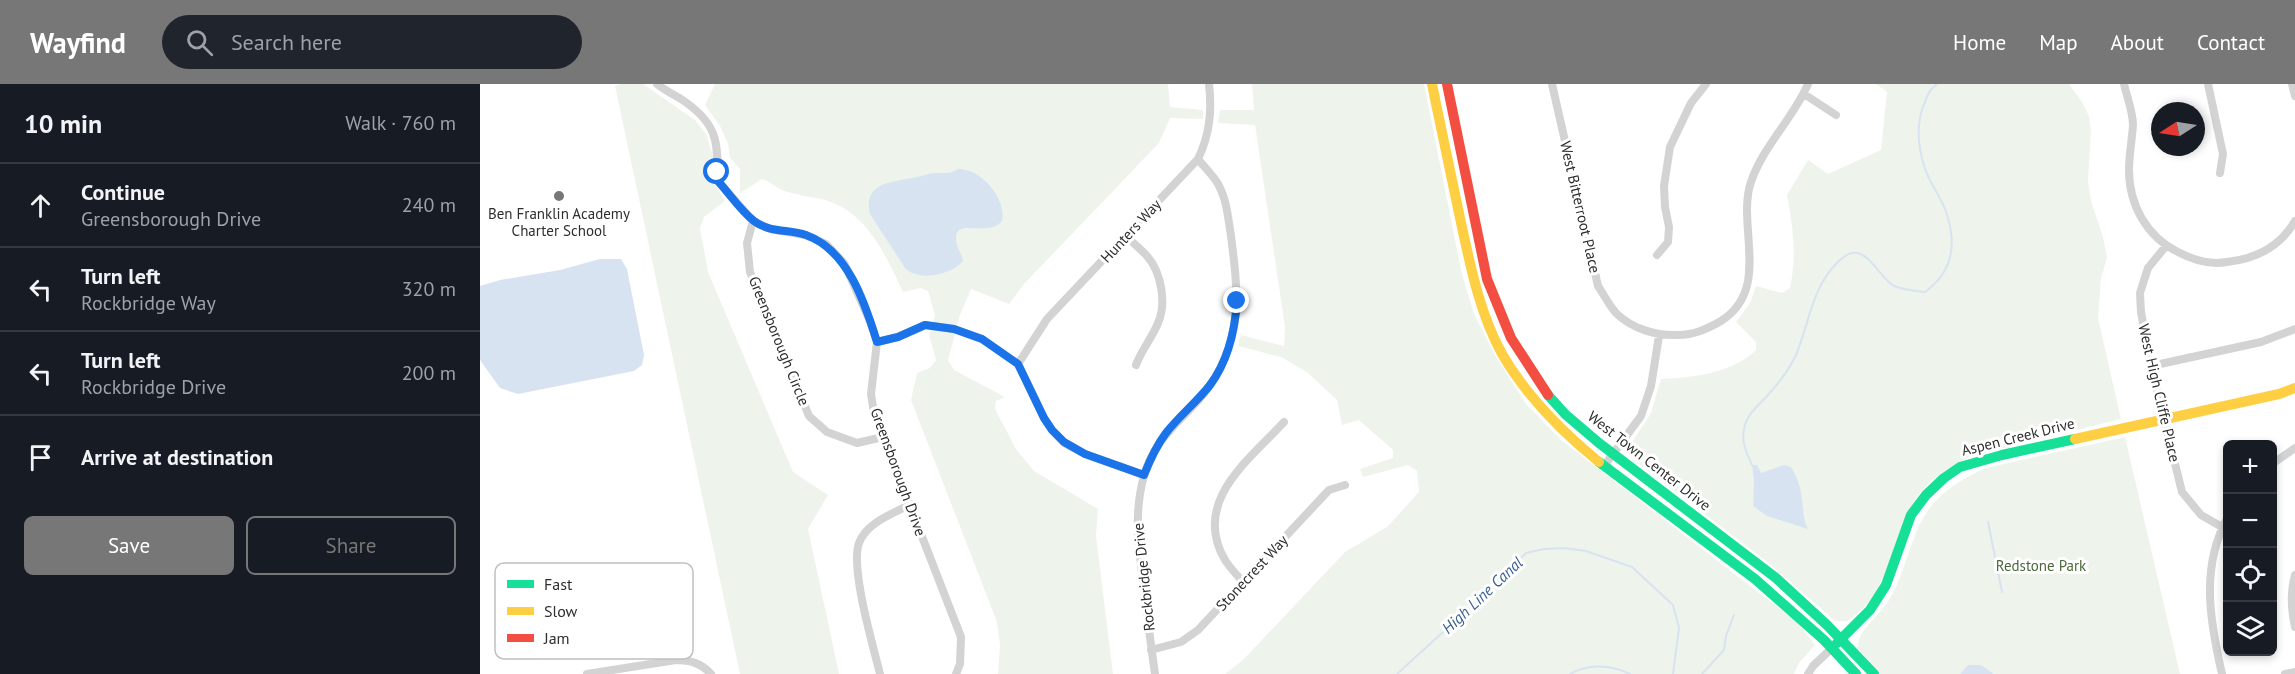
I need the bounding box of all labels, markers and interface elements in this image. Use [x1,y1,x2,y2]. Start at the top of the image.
search box [162,15,582,69]
text: Wayfind [30,24,126,61]
icon: search [183,26,216,59]
text: Search here [231,28,342,56]
text: Home [1953,29,2006,56]
text: Map [2039,29,2078,56]
text: About [2111,29,2164,56]
text: Contact [2197,29,2265,56]
north arrow [2151,102,2205,156]
text: 10 min [24,107,102,140]
text: Walk · 760 m [345,110,456,136]
street label: West Bitterroot Place [1556,139,1605,275]
route start [703,158,729,184]
text: Continue [81,178,165,206]
icon: ahead [24,189,57,222]
marker: Ben Franklin Academy Charter School [552,189,566,203]
text: 240 m [402,192,456,218]
street label: Hunters Way [1096,195,1165,266]
place label: Ben Franklin Academy Charter School [488,204,630,240]
text: Greensborough Drive [81,206,261,232]
text: Turn left [81,262,161,290]
icon: left [24,273,57,306]
street label: Greensborough Circle [745,273,814,408]
text: 320 m [402,276,456,302]
route end [1223,287,1249,313]
text: Rockbridge Way [81,290,216,316]
street label: West High Cliffe Place [2134,322,2185,464]
text: Turn left [81,346,161,374]
icon: left [24,357,57,390]
text: 200 m [402,360,456,386]
text: Rockbridge Drive [81,374,226,400]
street label: Greensborough Drive [866,405,931,539]
street label: West Town Center Drive [1584,407,1715,515]
street label: Aspen Creek Drive [1959,413,2076,460]
map controls [2223,440,2277,656]
button: + [2223,440,2277,494]
icon: arrive [24,441,57,474]
text: Arrive at destination [81,443,273,471]
button: − [2223,494,2277,548]
button: Save [24,516,234,575]
button: Share [246,516,456,575]
street label: Rockbridge Drive [1128,522,1159,632]
street label: Stonecrest Way [1211,531,1292,615]
button: locate [2223,548,2277,602]
water label: High Line Canal [1437,552,1527,638]
park label: Redstone Park [1996,556,2087,575]
legend [495,563,693,659]
text: Fast [544,574,573,594]
text: Slow [544,601,578,621]
button: layers [2223,602,2277,656]
text: Jam [543,628,570,648]

